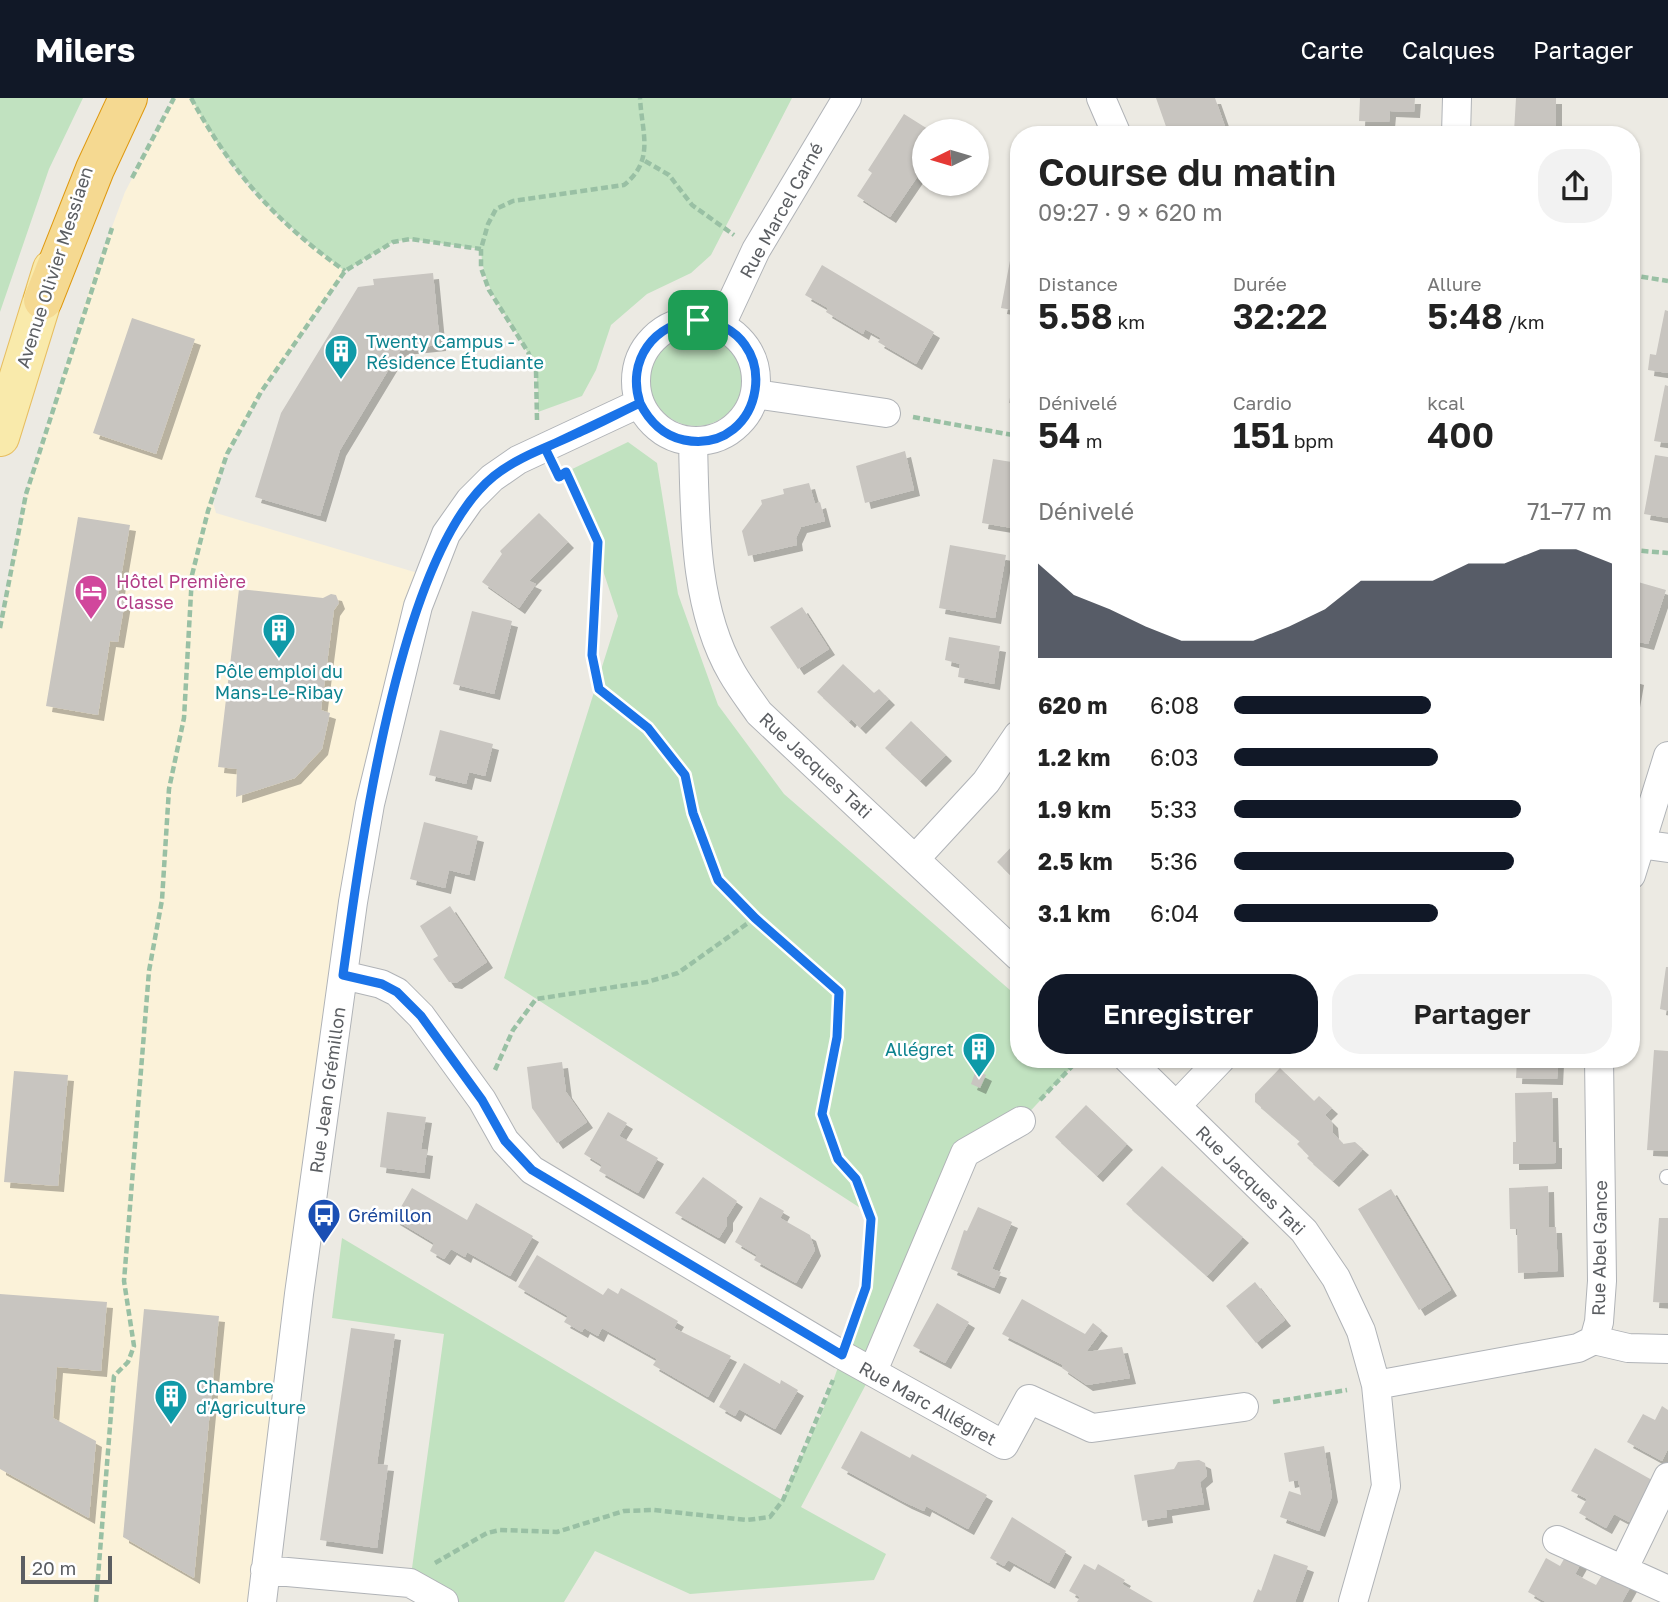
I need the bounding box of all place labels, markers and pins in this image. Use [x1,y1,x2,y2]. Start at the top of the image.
pin [668,290,728,350]
place label: Twenty Campus - Résidence Étudiante [366,330,544,373]
building icon: Twenty Campus - Résidence Étudiante [322,332,360,381]
place label: Hôtel Première Classe [116,570,246,613]
hotel icon: Hôtel Première Classe [72,572,110,621]
building icon: Pôle emploi du Mans-Le-Ribay [260,611,298,660]
place label: Pôle emploi du Mans-Le-Ribay [215,660,343,703]
building icon: Allégret [960,1030,998,1079]
place label: Allégret [885,1038,954,1060]
bus stop icon: Grémillon [305,1196,343,1245]
place label: Grémillon [348,1204,432,1226]
place label: Chambre d'Agriculture [196,1375,306,1418]
building icon: Chambre d'Agriculture [152,1377,190,1426]

